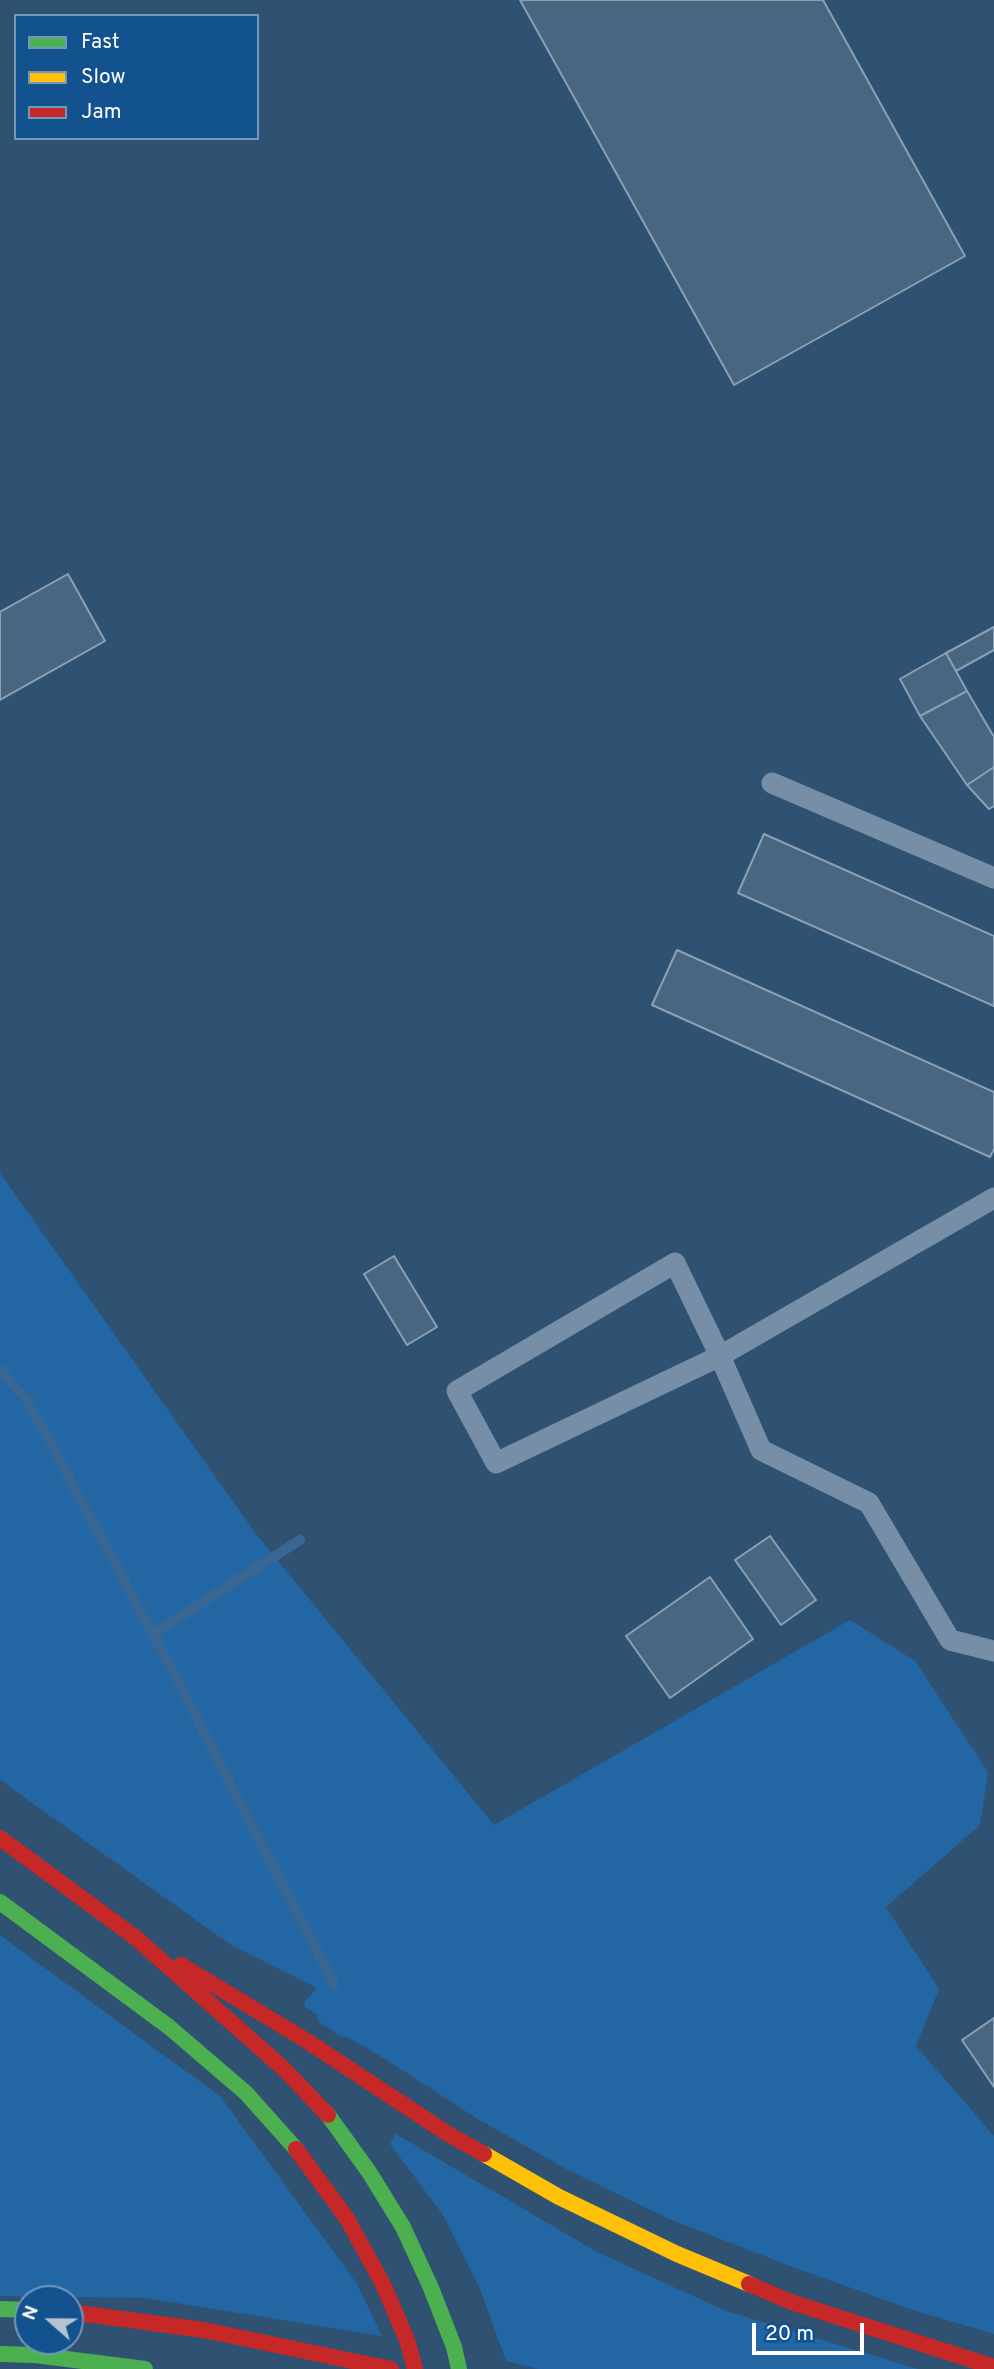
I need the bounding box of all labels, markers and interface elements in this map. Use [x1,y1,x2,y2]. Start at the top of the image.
legend [14,14,259,140]
text: Fast [81,29,120,56]
text: Slow [81,64,126,91]
text: Jam [81,99,122,126]
north arrow [14,2285,84,2355]
text: N [18,2303,45,2324]
scale bar [756,2310,868,2354]
text: 20 m [765,2321,814,2348]

